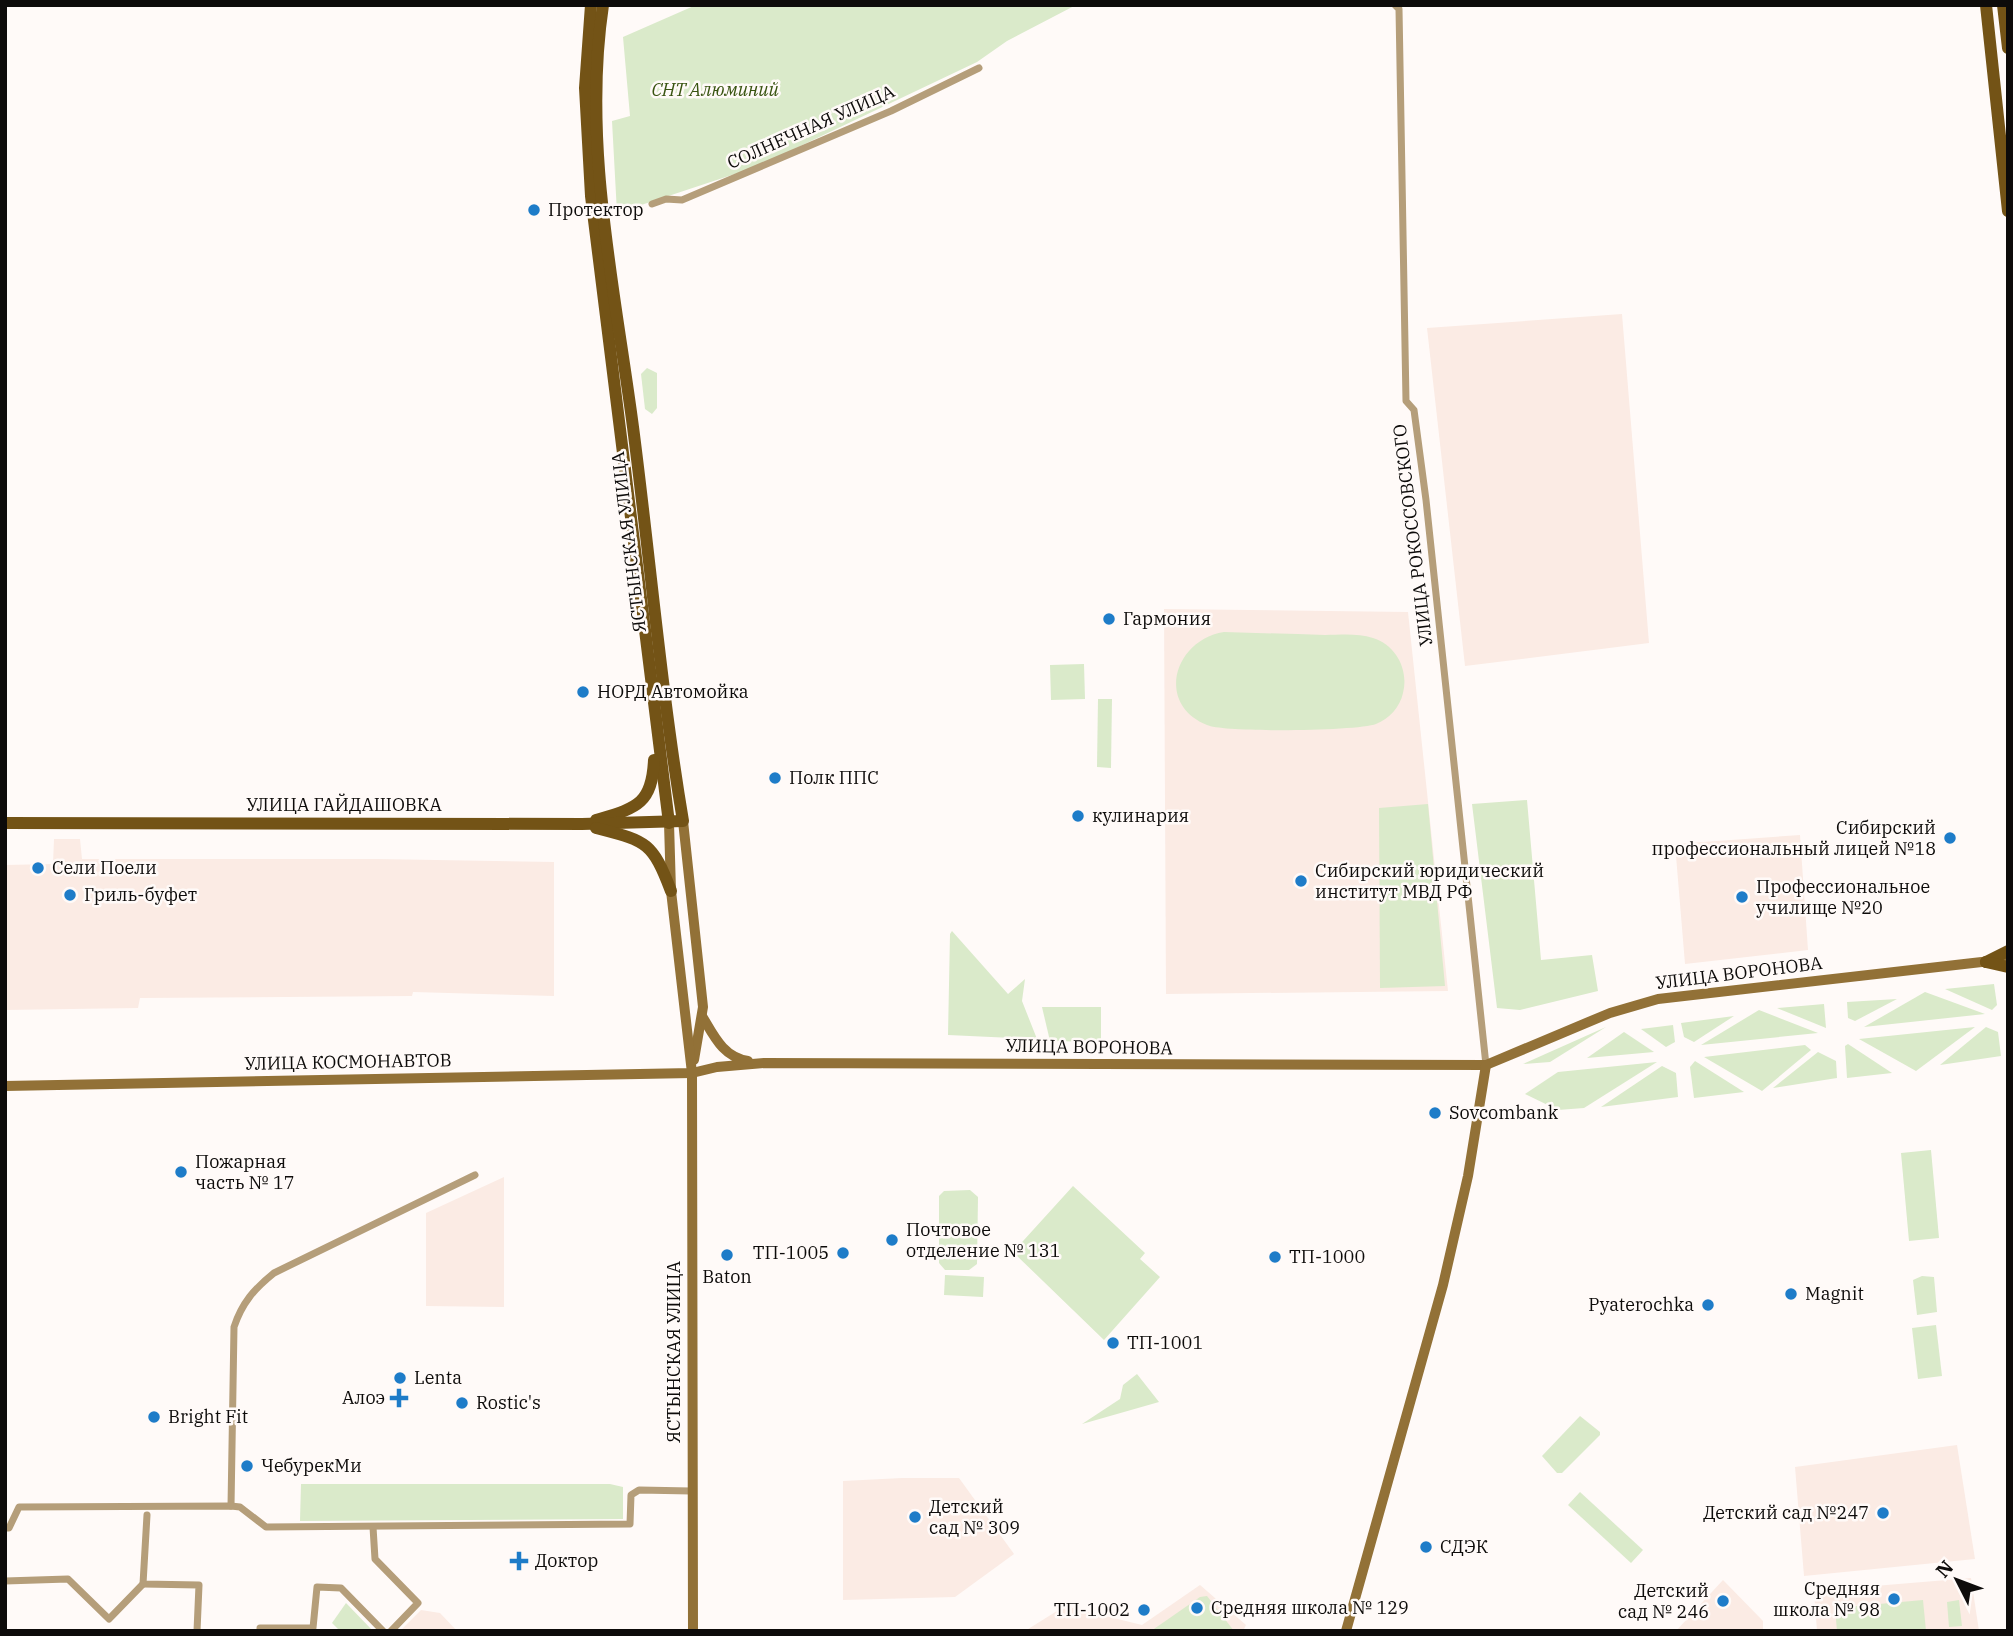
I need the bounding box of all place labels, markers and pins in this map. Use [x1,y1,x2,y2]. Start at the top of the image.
place label: Протектор [548,198,644,221]
marker: Протектор [526,202,542,218]
place label: Гармония [1123,607,1211,630]
marker: Гармония [1101,611,1117,627]
place label: НОРД Автомойка [597,680,749,703]
marker: НОРД Автомойка [575,684,591,700]
place label: Полк ППС [789,766,879,789]
marker: Полк ППС [767,770,783,786]
place label: кулинария [1092,804,1189,827]
marker: кулинария [1070,808,1086,824]
place label: Сибирский профессиональный лицей №18 [1652,816,1936,860]
marker: Сибирский профессиональный лицей №18 [1942,830,1958,846]
place label: Сели Поели [52,856,157,879]
place label: Сибирский юридический институт МВД РФ [1315,859,1544,903]
marker: Сели Поели [30,860,46,876]
marker: Сибирский юридический институт МВД РФ [1293,873,1309,889]
place label: Профессиональное училище №20 [1756,875,1930,919]
place label: Гриль-буфет [84,883,197,906]
marker: Гриль-буфет [62,887,78,903]
marker: Профессиональное училище №20 [1734,889,1750,905]
place label: Sovcombank [1449,1101,1559,1124]
marker: Sovcombank [1427,1105,1443,1121]
place label: Пожарная часть № 17 [195,1150,295,1194]
marker: Пожарная часть № 17 [173,1164,189,1180]
place label: Почтовое отделение № 131 [906,1218,1060,1262]
marker: Почтовое отделение № 131 [884,1232,900,1248]
place label: ТП-1005 [753,1241,829,1264]
marker: ТП-1005 [835,1245,851,1261]
place label: ТП-1000 [1289,1245,1365,1268]
marker: Baton [719,1247,735,1263]
marker: ТП-1000 [1267,1249,1283,1265]
place label: Baton [702,1265,752,1288]
place label: Magnit [1805,1282,1864,1305]
marker: Magnit [1783,1286,1799,1302]
place label: Pyaterochka [1588,1293,1694,1316]
marker: Pyaterochka [1700,1297,1716,1313]
place label: ТП-1001 [1127,1331,1203,1354]
marker: ТП-1001 [1105,1335,1121,1351]
place label: Lenta [414,1366,462,1389]
marker: Lenta [392,1370,408,1386]
place label: Алоэ [342,1386,385,1409]
marker: Алоэ [391,1390,407,1406]
place label: Rostic's [476,1391,541,1414]
marker: Rostic's [454,1395,470,1411]
place label: Bright Fit [168,1405,248,1428]
marker: Bright Fit [146,1409,162,1425]
place label: ЧебурекМи [261,1454,362,1477]
marker: ЧебурекМи [239,1458,255,1474]
place label: Детский сад № 309 [929,1495,1020,1539]
place label: Детский сад №247 [1703,1501,1869,1524]
marker: Детский сад №247 [1875,1505,1891,1521]
marker: Детский сад № 309 [907,1509,923,1525]
place label: СДЭК [1440,1535,1489,1558]
marker: СДЭК [1418,1539,1434,1555]
place label: Доктор [535,1549,598,1572]
marker: Доктор [509,1551,529,1571]
place label: Средняя школа № 98 [1773,1577,1880,1621]
place label: Детский сад № 246 [1618,1579,1709,1623]
marker: Средняя школа № 98 [1886,1591,1902,1607]
marker: Детский сад № 246 [1715,1593,1731,1609]
place label: Средняя школа № 129 [1211,1596,1409,1619]
place label: ТП-1002 [1054,1598,1130,1621]
marker: Средняя школа № 129 [1189,1600,1205,1616]
marker: ТП-1002 [1136,1602,1152,1618]

